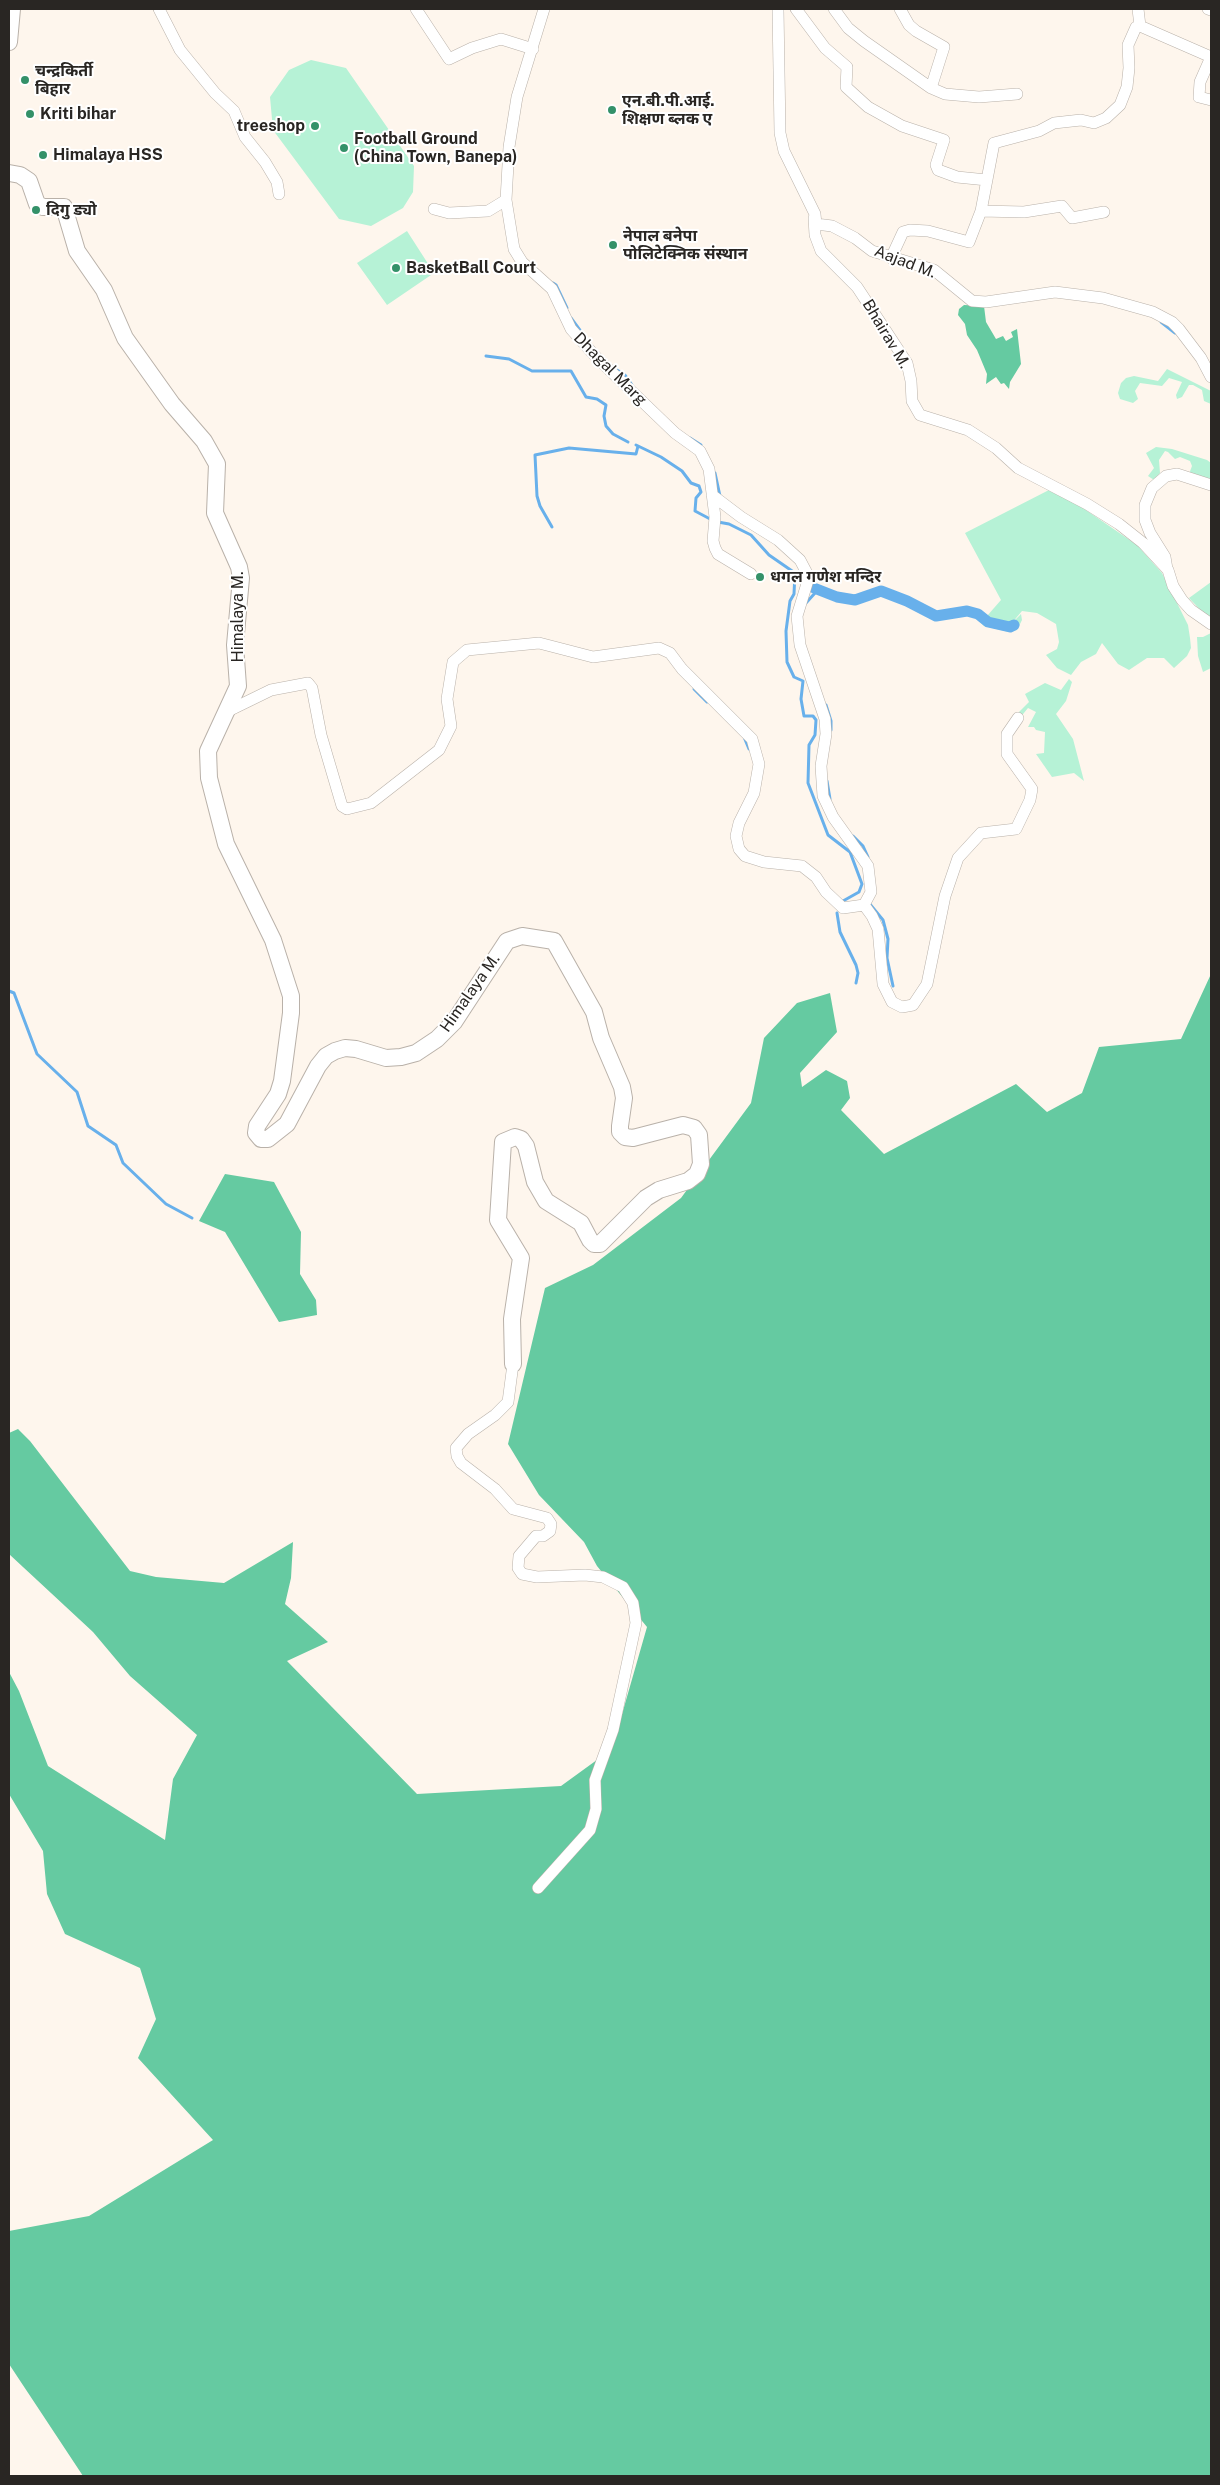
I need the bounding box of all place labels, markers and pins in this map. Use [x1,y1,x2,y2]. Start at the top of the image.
place label: चन्द्रकिर्ती बिहार [35,61,93,99]
marker: चन्द्रकिर्ती बिहार [19,74,31,86]
place label: एन.बी.पी.आई. शिक्षण ब्लक ए [622,91,715,129]
place label: Kriti bihar [40,104,116,124]
marker: एन.बी.पी.आई. शिक्षण ब्लक ए [606,104,618,116]
marker: Kriti bihar [24,108,36,120]
place label: treeshop [237,116,305,136]
marker: treeshop [309,120,321,132]
place label: Football Ground (China Town, Banepa) [354,129,517,167]
marker: Football Ground (China Town, Banepa) [338,142,350,154]
place label: Himalaya HSS [53,145,163,165]
marker: Himalaya HSS [37,149,49,161]
place label: दिगु ड्यो [46,200,97,220]
marker: दिगु ड्यो [30,204,42,216]
place label: नेपाल बनेपा पोलिटेक्निक संस्थान [623,226,748,264]
marker: नेपाल बनेपा पोलिटेक्निक संस्थान [607,239,619,251]
place label: BasketBall Court [406,258,536,278]
marker: BasketBall Court [390,262,402,274]
place label: धगल गणेश मन्दिर [770,567,881,587]
marker: धगल गणेश मन्दिर [754,571,766,583]

